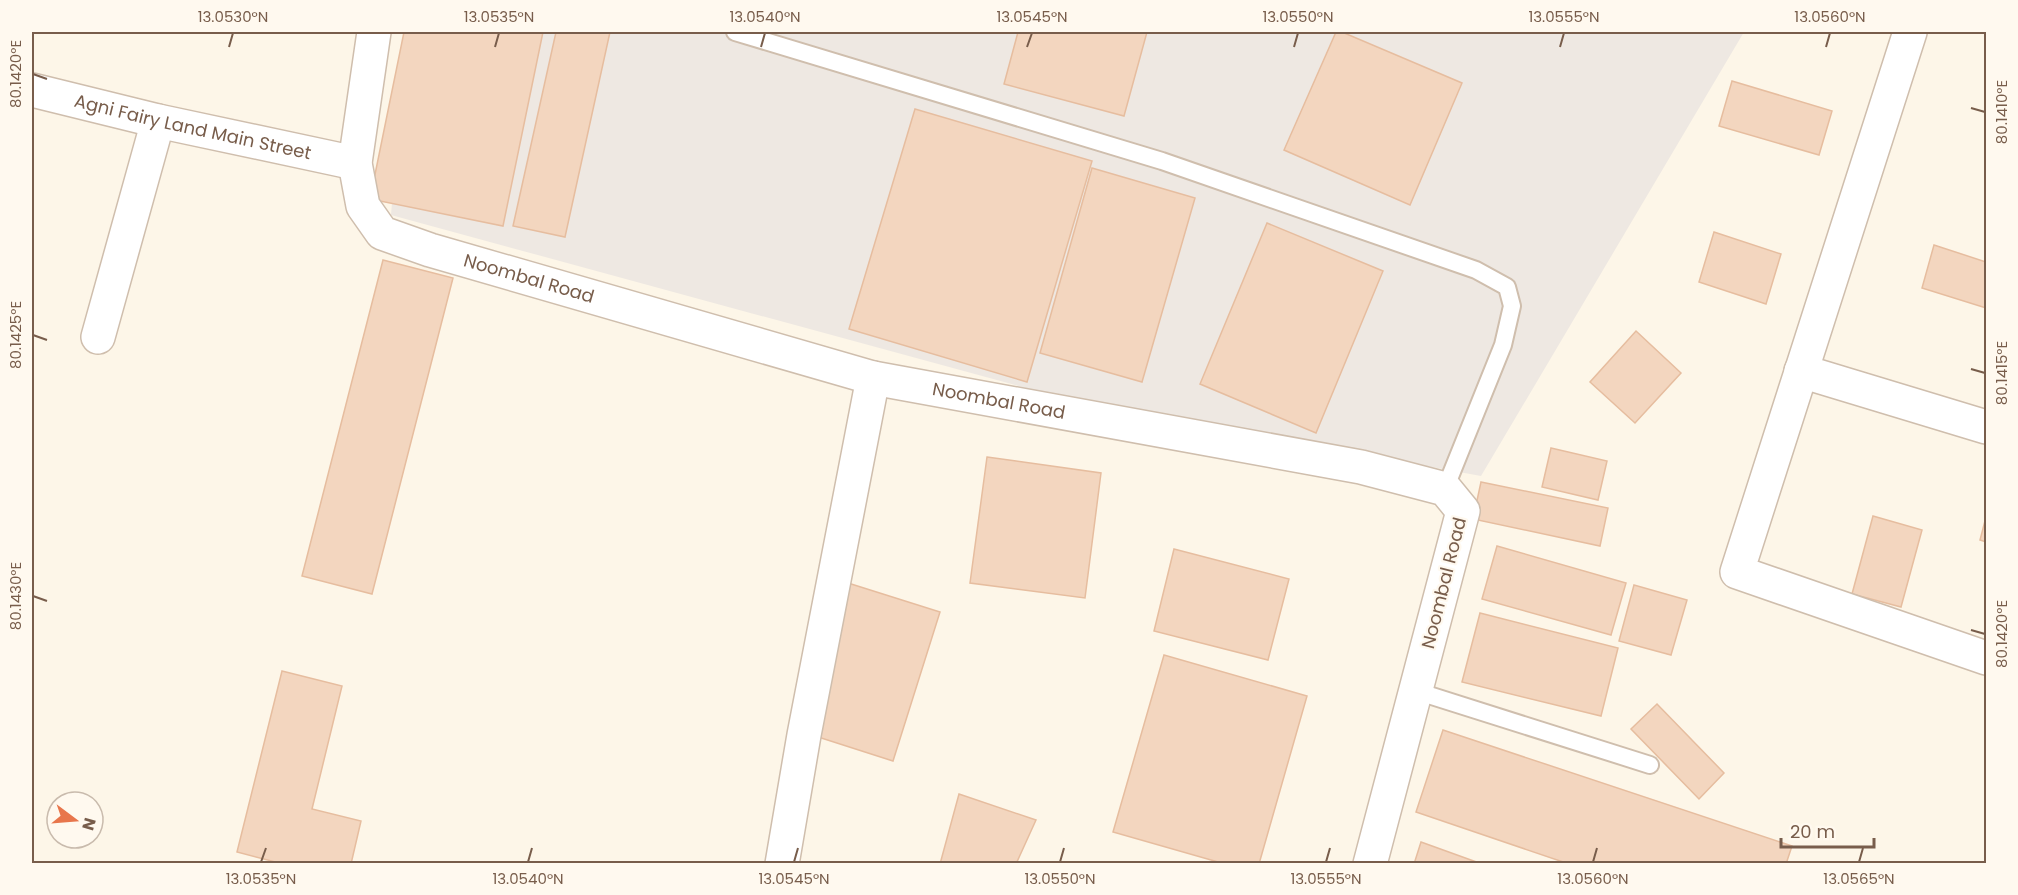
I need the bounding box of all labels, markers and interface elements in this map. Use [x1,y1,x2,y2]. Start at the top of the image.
text: 13.0530°N [198,6,268,27]
text: 13.0535°N [464,6,534,27]
text: 13.0540°N [729,6,801,27]
text: 13.0545°N [996,6,1068,27]
text: 13.0550°N [1262,6,1334,27]
text: 13.0555°N [1528,6,1600,27]
text: 13.0560°N [1794,6,1866,27]
text: 80.1420°E [5,40,26,108]
text: 80.1410°E [1991,80,2012,144]
street label: Agni Fairy Land Main Street [72,88,314,165]
street label: Noombal Road [461,247,597,309]
text: 80.1425°E [5,301,26,369]
text: 80.1415°E [1991,341,2012,405]
street label: Noombal Road [930,376,1067,425]
street label: Noombal Road [1415,515,1472,651]
text: 80.1430°E [5,562,26,630]
text: 80.1420°E [1991,600,2012,668]
north arrow [45,790,105,850]
scale bar [1781,811,1874,849]
text: N [76,815,102,833]
text: 20 m [1790,819,1835,844]
text: 13.0535°N [226,868,296,889]
text: 13.0540°N [492,868,564,889]
text: 13.0545°N [758,868,830,889]
text: 13.0550°N [1024,868,1096,889]
text: 13.0555°N [1290,868,1362,889]
text: 13.0560°N [1557,868,1629,889]
text: 13.0565°N [1823,868,1895,889]

